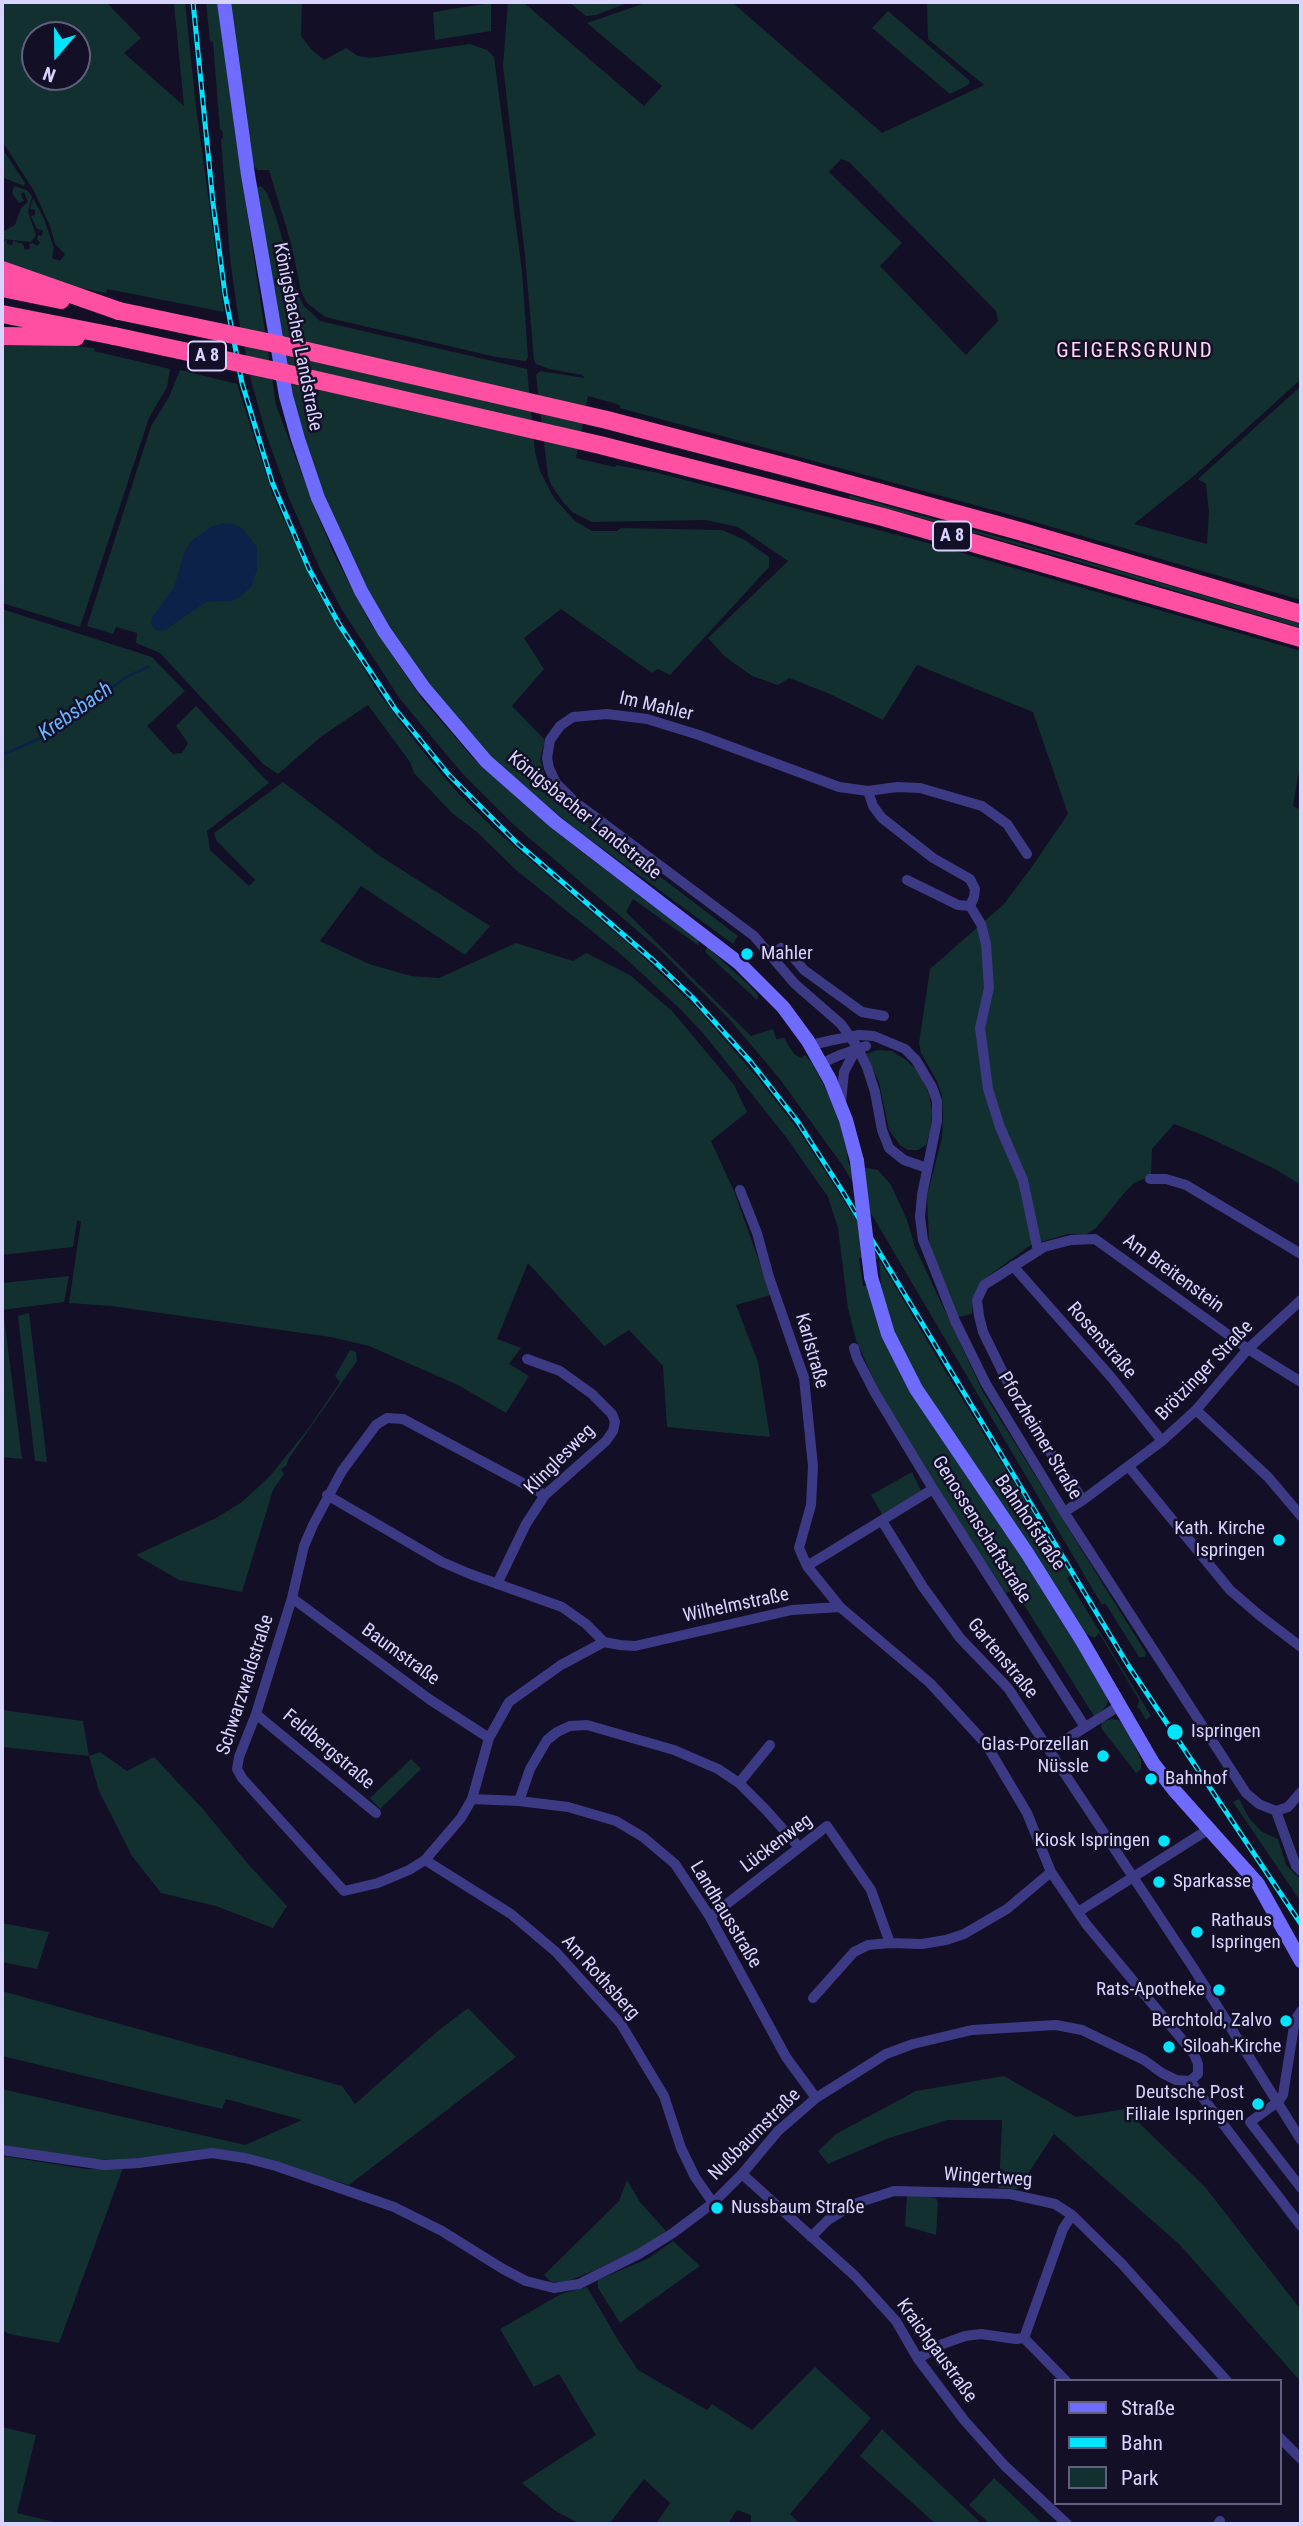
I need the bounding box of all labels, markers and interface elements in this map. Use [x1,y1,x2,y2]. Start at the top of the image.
north arrow [21,21,91,91]
text: N [40,62,59,87]
street label: Königsbacher Landstraße [268,241,326,433]
district label: GEIGERSGRUND [1058,339,1212,365]
road number: A 8 [188,342,226,370]
road number: A 8 [933,522,971,550]
water label: Krebsbach [34,677,118,747]
street label: Im Mahler [617,687,695,727]
street label: Königsbacher Landstraße [503,747,665,885]
place label: Mahler [761,943,813,965]
marker: Mahler [739,946,755,962]
street label: Am Breitenstein [1118,1230,1228,1318]
street label: Rosenstraße [1062,1298,1140,1384]
street label: Karlstraße [789,1311,833,1391]
street label: Brötzinger Straße [1152,1316,1258,1426]
street label: Pforzheimer Straße [992,1368,1086,1504]
street label: Klinglesweg [520,1420,600,1500]
street label: Genossenschaftstraße [926,1452,1036,1608]
street label: Bahnhofstraße [989,1471,1069,1575]
place label: Kath. Kirche Ispringen [1174,1518,1265,1562]
marker: Kath. Kirche Ispringen [1271,1532,1287,1548]
street label: Wilhelmstraße [681,1584,791,1628]
street label: Schwarzwaldstraße [213,1612,279,1758]
street label: Gartenstraße [962,1614,1042,1704]
street label: Baumstraße [357,1619,443,1691]
street label: Feldbergstraße [278,1705,378,1795]
place label: Ispringen [1191,1721,1261,1743]
marker: Ispringen [1165,1722,1185,1742]
place label: Glas-Porzellan Nüssle [981,1734,1089,1778]
marker: Glas-Porzellan Nüssle [1095,1748,1111,1764]
place label: Bahnhof [1165,1768,1228,1790]
marker: Bahnhof [1143,1771,1159,1787]
street label: Lückenweg [737,1810,817,1878]
place label: Kiosk Ispringen [1035,1830,1150,1852]
marker: Kiosk Ispringen [1156,1833,1172,1849]
street label: Landhausstraße [684,1857,766,1973]
place label: Sparkasse [1173,1871,1251,1893]
marker: Sparkasse [1151,1874,1167,1890]
place label: Rathaus Ispringen [1211,1910,1281,1954]
marker: Rathaus Ispringen [1189,1924,1205,1940]
street label: Am Rothsberg [556,1931,644,2025]
place label: Rats-Apotheke [1096,1979,1205,2001]
marker: Rats-Apotheke [1211,1982,1227,1998]
place label: Berchtold, Zalvo [1151,2010,1272,2032]
marker: Berchtold, Zalvo [1278,2013,1294,2029]
place label: Siloah-Kirche [1183,2036,1281,2058]
marker: Siloah-Kirche [1161,2039,1177,2055]
place label: Deutsche Post Filiale Ispringen [1125,2082,1244,2126]
street label: Nußbaumstraße [704,2084,806,2186]
marker: Deutsche Post Filiale Ispringen [1250,2096,1266,2112]
street label: Wingertweg [943,2164,1033,2192]
place label: Nussbaum Straße [731,2197,864,2219]
marker: Nussbaum Straße [709,2200,725,2216]
street label: Kraichgaustraße [891,2295,981,2407]
legend [1054,2379,1282,2505]
text: Straße [1121,2396,1175,2420]
text: Bahn [1121,2431,1163,2455]
text: Park [1121,2466,1158,2490]

